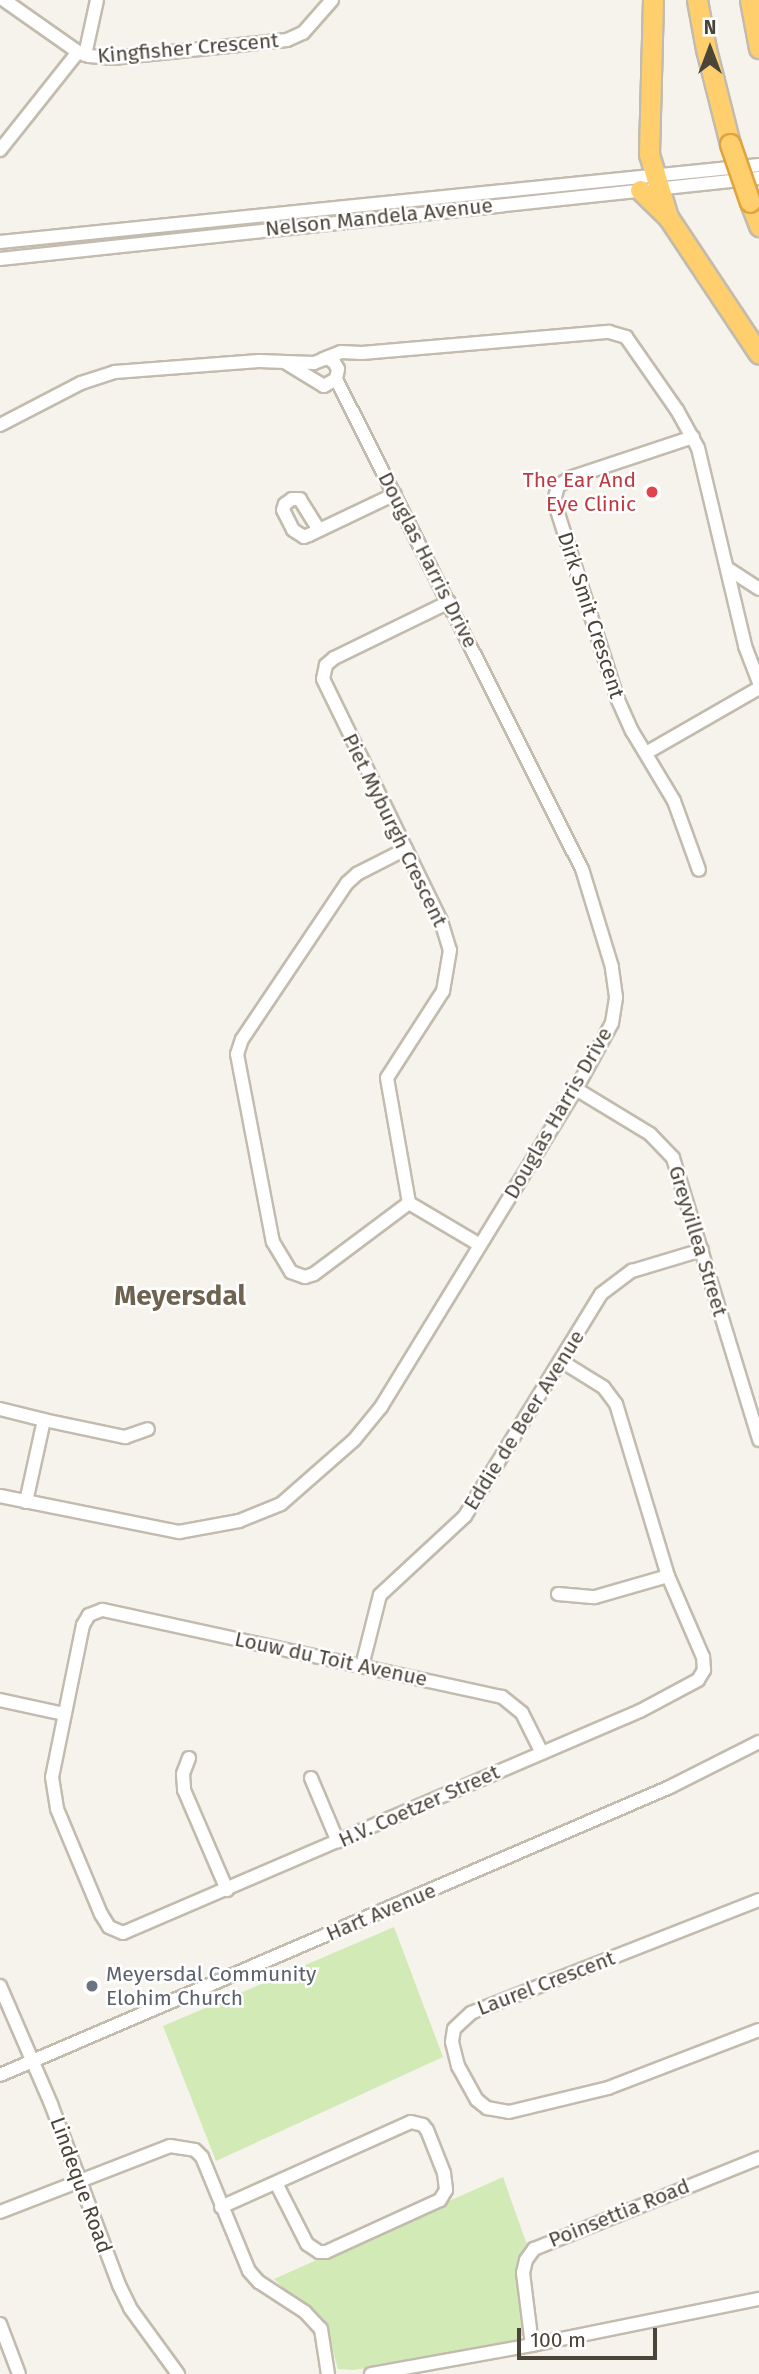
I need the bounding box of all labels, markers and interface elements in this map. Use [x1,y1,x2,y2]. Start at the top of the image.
north arrow [675,14,745,84]
text: N [704,16,716,39]
street label: Kingfisher Crescent [96,28,280,68]
street label: Nelson Mandela Avenue [264,193,494,241]
place label: The Ear And Eye Clinic [523,467,636,517]
street label: Douglas Harris Drive [373,468,483,652]
marker: The Ear And Eye Clinic [642,482,662,502]
street label: Dirk Smit Crescent [552,529,630,701]
street label: Piet Myburgh Crescent [337,729,453,931]
street label: Douglas Harris Drive [499,1023,617,1203]
street label: Greyvillea Street [663,1163,733,1319]
district label: Meyersdal [114,1279,246,1313]
street label: Eddie de Beer Avenue [458,1325,590,1515]
street label: Louw du Toit Avenue [232,1626,430,1692]
street label: H.V. Coetzer Street [335,1759,503,1853]
street label: Hart Avenue [322,1878,440,1946]
street label: Laurel Crescent [473,1945,619,2021]
place label: Meyersdal Community Elohim Church [106,1961,316,2011]
marker: Meyersdal Community Elohim Church [84,1978,100,1994]
street label: Lindeque Road [45,2114,117,2256]
street label: Poinsettia Road [545,2173,693,2253]
scale bar [521,2314,661,2358]
text: 100 m [530,2327,586,2353]

